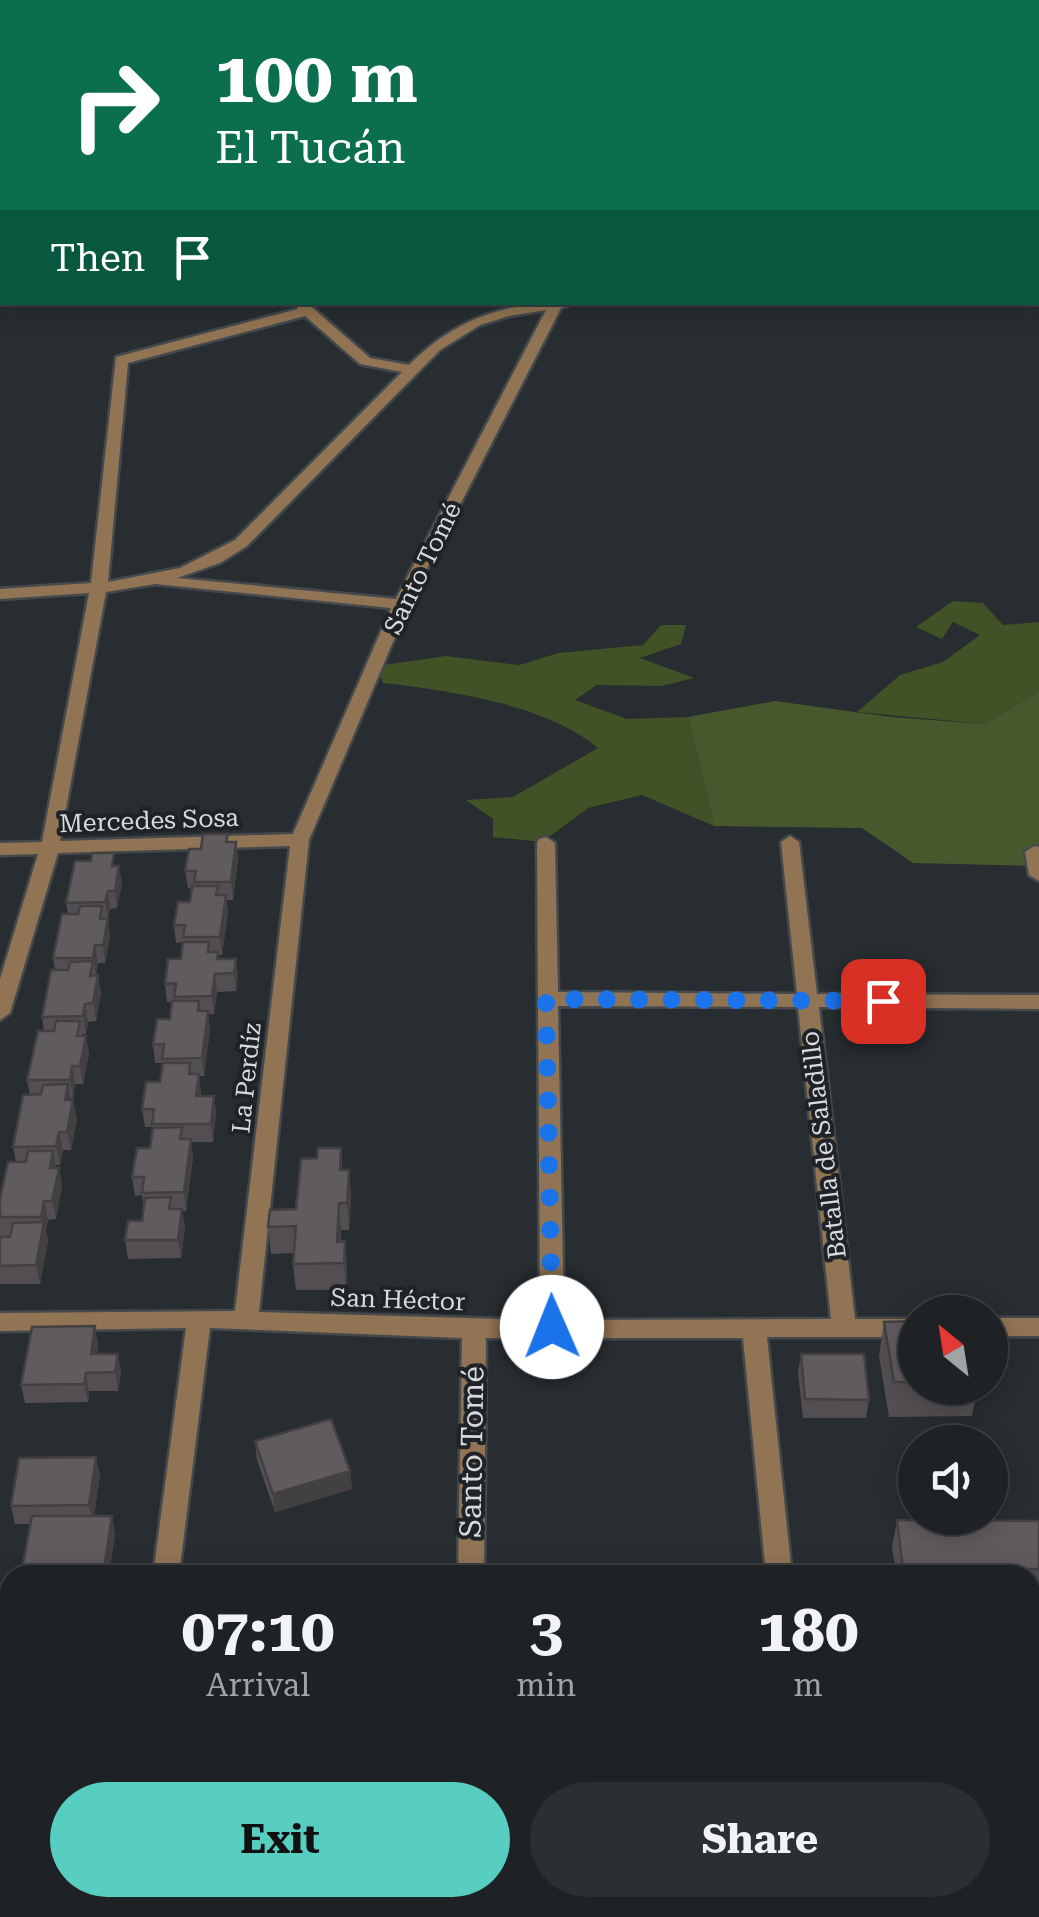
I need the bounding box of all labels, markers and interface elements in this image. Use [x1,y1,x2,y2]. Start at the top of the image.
text: 100 m [215,37,418,119]
icon: right [50,40,180,170]
text: El Tucán [215,121,405,174]
icon: arrive [165,230,220,285]
text: Then [50,236,145,280]
street label: Santo Tomé [378,498,467,639]
street label: Mercedes Sosa [59,803,240,838]
pin [841,959,926,1044]
icon: arrive [856,974,911,1029]
street label: La Perdíz [226,1021,267,1135]
street label: Batalla de Saladillo [795,1029,852,1260]
position arrow [500,1275,604,1379]
street label: San Héctor [330,1283,466,1316]
north arrow [898,1295,1008,1405]
map controls [898,1295,1008,1535]
street label: Santo Tomé [453,1366,490,1538]
button: sound [898,1425,1008,1535]
text: 07:10 [181,1595,335,1666]
text: 3 [529,1595,563,1666]
text: 180 [758,1595,859,1666]
text: Arrival [206,1666,310,1704]
text: min [516,1666,576,1704]
text: m [794,1666,823,1704]
button: Exit [50,1782,510,1897]
button: Share [530,1782,990,1897]

